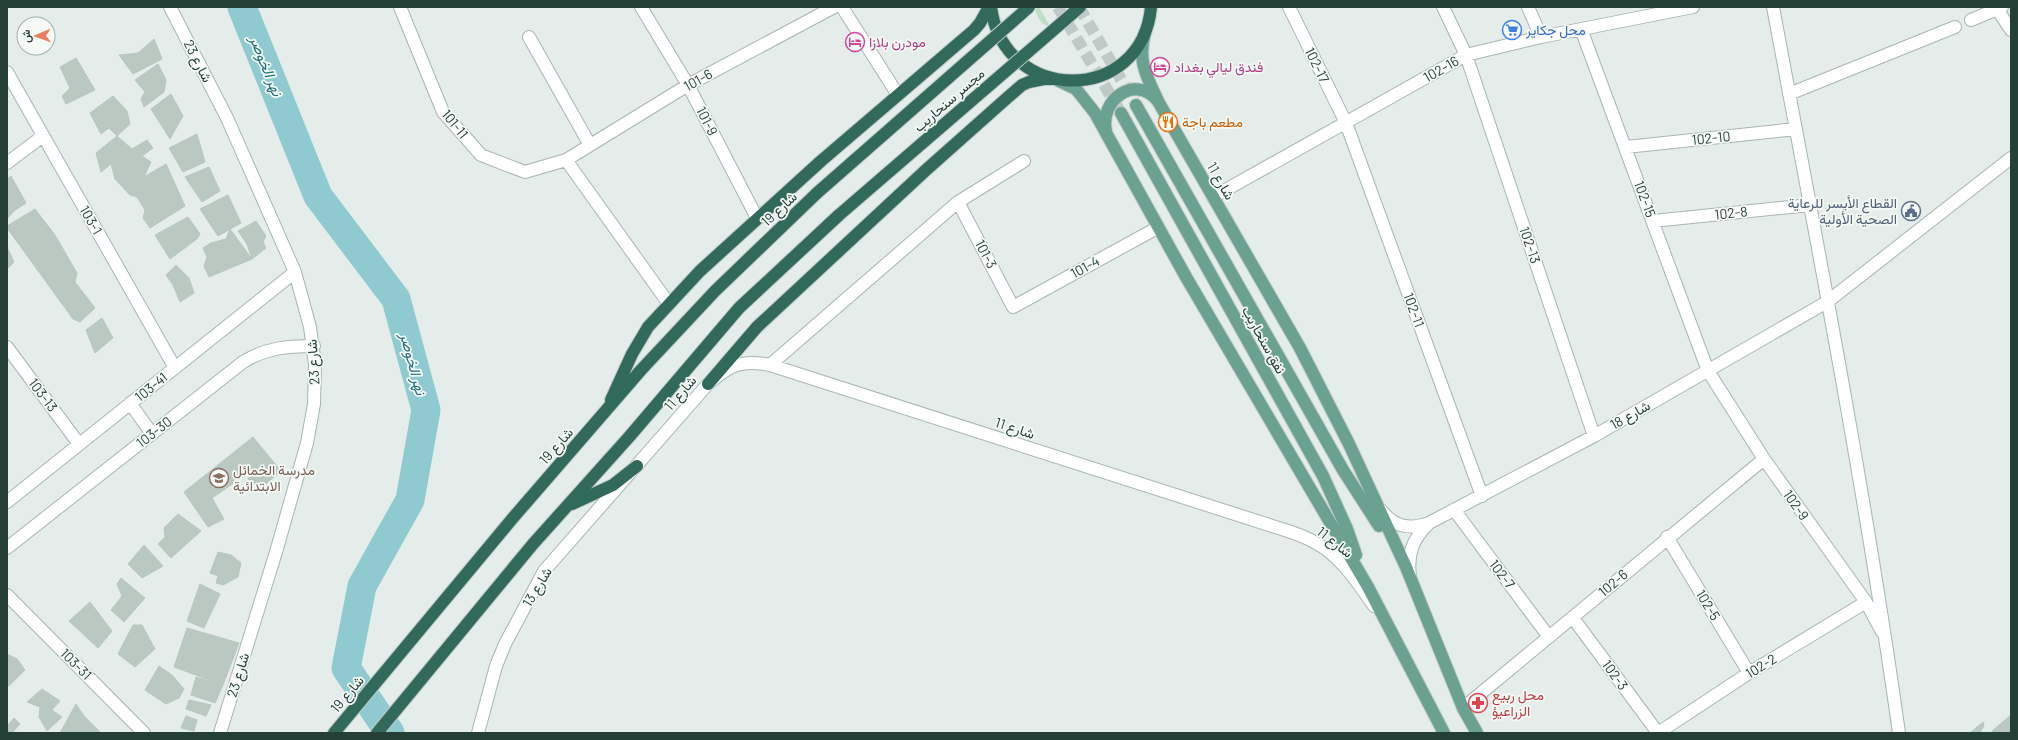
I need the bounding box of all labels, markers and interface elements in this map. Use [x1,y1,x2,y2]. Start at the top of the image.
north arrow [16,16,56,56]
supermarket icon: محل جكاير [1501,19,1523,41]
place label: محل جكاير [1525,21,1586,39]
text: ش [19,29,33,43]
hotel icon: مودرن بلازا [844,31,866,53]
water label: نهر الخوصر [245,32,287,99]
place label: مودرن بلازا [869,33,926,51]
street label: شارع 23 [178,37,216,86]
street label: 102-17 [1302,44,1333,86]
street label: 102-16 [1420,52,1461,85]
hotel icon: فندق ليالي بغداد [1149,56,1171,78]
place label: فندق ليالي بغداد [1174,58,1263,79]
street label: مجسر سنحاريب [910,64,988,136]
street label: 101-6 [680,65,715,94]
street label: 101-9 [693,103,722,138]
street label: 101-11 [438,106,472,142]
restaurant icon: مطعم باجة [1157,111,1179,133]
place label: مطعم باجة [1182,113,1243,131]
street label: 102-10 [1691,127,1731,148]
street label: شارع 11 [1201,159,1239,204]
street label: 102-15 [1631,178,1660,220]
street label: شارع 19 [757,188,802,232]
place label: القطاع الأيسر للرعاية الصحية الأولية [1788,194,1897,228]
public building icon: القطاع الأيسر للرعاية الصحية الأولية [1900,200,1922,222]
street label: 103-1 [76,202,106,237]
street label: 102-8 [1714,202,1748,223]
street label: 102-13 [1516,224,1545,266]
street label: 101-3 [972,237,1001,271]
street label: 101-4 [1067,252,1102,281]
street label: 102-11 [1400,290,1429,329]
street label: نفق سنحاريب [1238,303,1290,377]
water label: نهر الخوصر [396,330,431,398]
street label: شارع 23 [302,338,326,385]
street label: 103-41 [131,368,170,405]
street label: شارع 11 [660,372,702,416]
street label: 103-13 [25,375,62,415]
street label: شارع 18 [1607,396,1654,435]
street label: 103-30 [132,412,175,451]
street label: شارع 11 [992,413,1037,445]
street label: شارع 19 [535,424,578,470]
place label: مدرسة الخمائل الابتدائية [233,461,315,495]
school or university icon: مدرسة الخمائل الابتدائية [208,467,230,489]
street label: 102-9 [1780,486,1813,523]
street label: شارع 11 [1312,522,1357,563]
street label: 102-7 [1486,556,1519,592]
street label: شارع 13 [518,564,558,611]
street label: 102-6 [1595,565,1631,600]
street label: 102-5 [1693,586,1724,623]
street label: 103-31 [57,644,96,683]
street label: 102-2 [1742,650,1779,682]
street label: شارع 23 [223,651,255,700]
street label: 102-3 [1599,656,1632,693]
street label: شارع 19 [326,672,369,718]
place label: محل ربيع الزراعيؤ [1492,686,1544,720]
pharmacy icon: محل ربيع الزراعيؤ [1467,692,1489,714]

